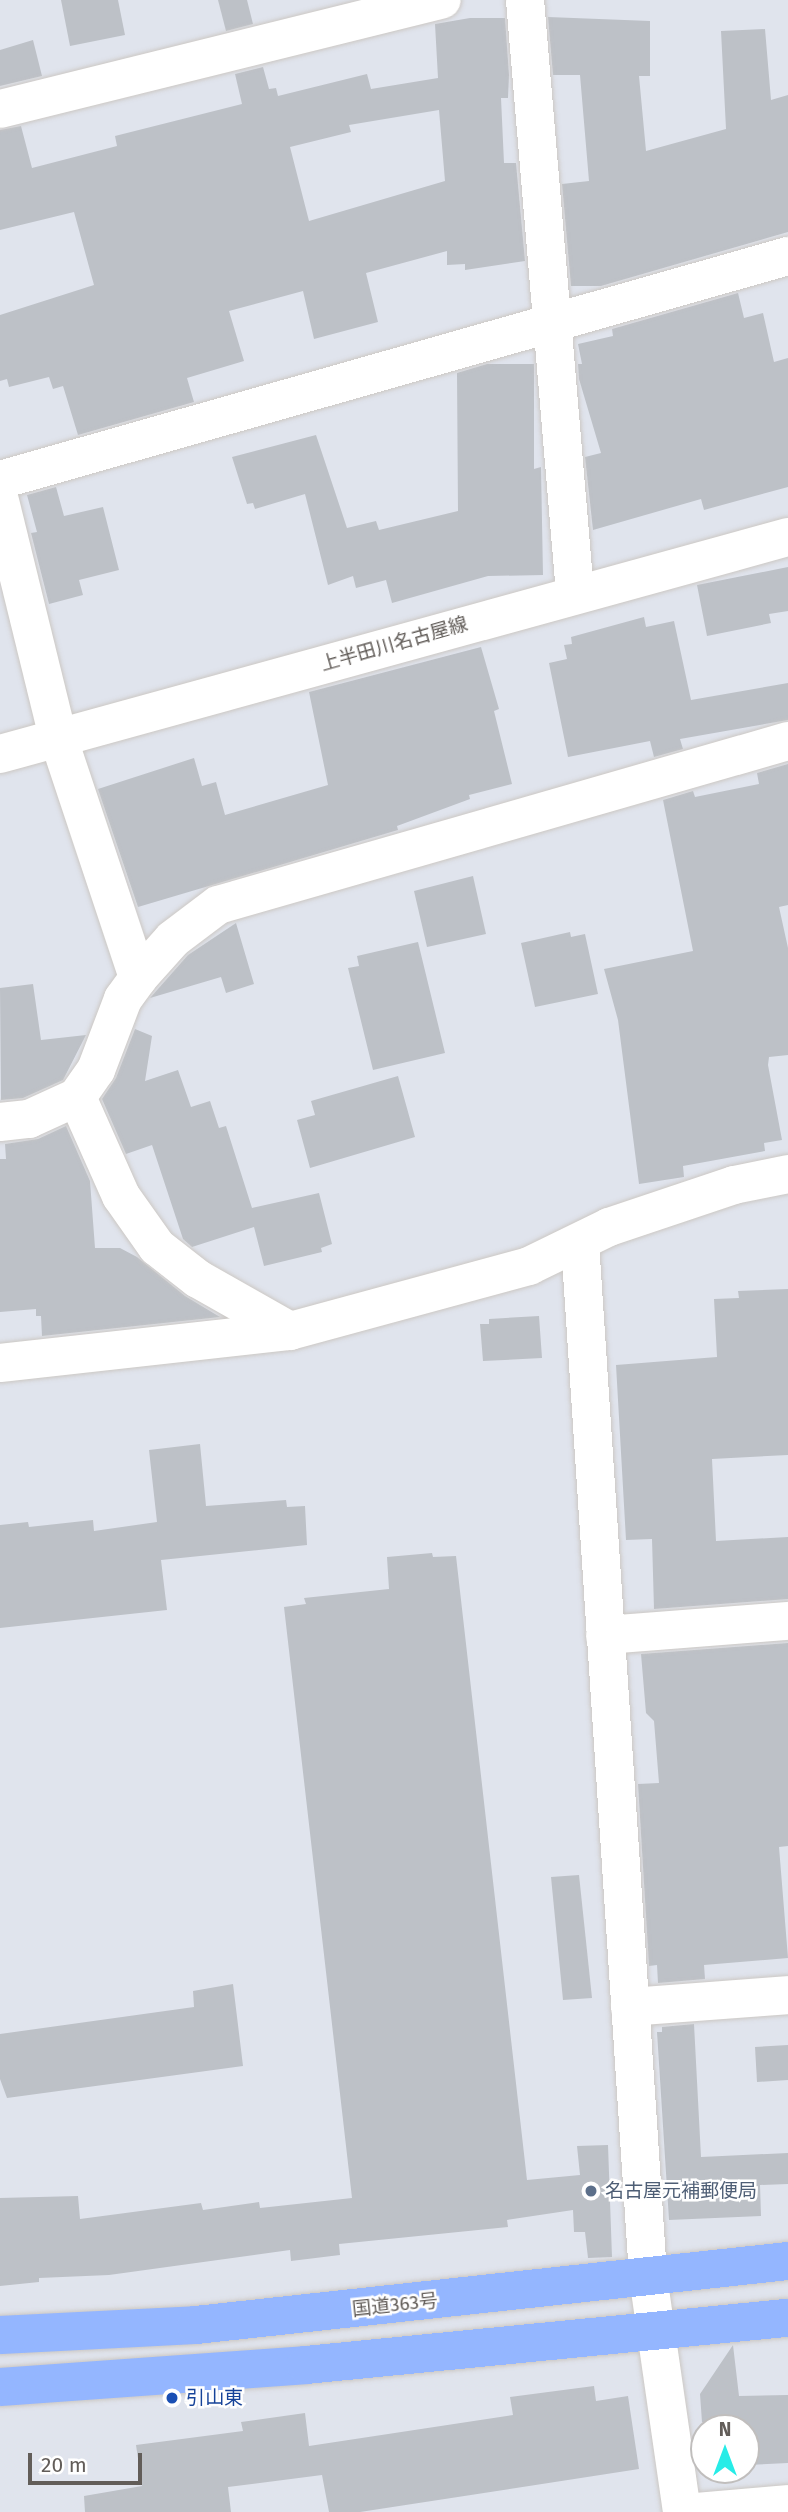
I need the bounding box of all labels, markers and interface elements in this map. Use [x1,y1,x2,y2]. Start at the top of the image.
street label: 上半田川名古屋線 [318,612,470,676]
place label: 名古屋元補郵便局 [605,2180,757,2202]
marker: 名古屋元補郵便局 [583,2183,599,2199]
street label: 国道363号 [351,2289,439,2321]
place label: 引山東 [186,2387,243,2409]
marker: 引山東 [164,2390,180,2406]
north arrow [690,2414,760,2484]
text: N [719,2418,731,2441]
scale bar [32,2438,145,2482]
text: 20 m [41,2452,87,2478]

